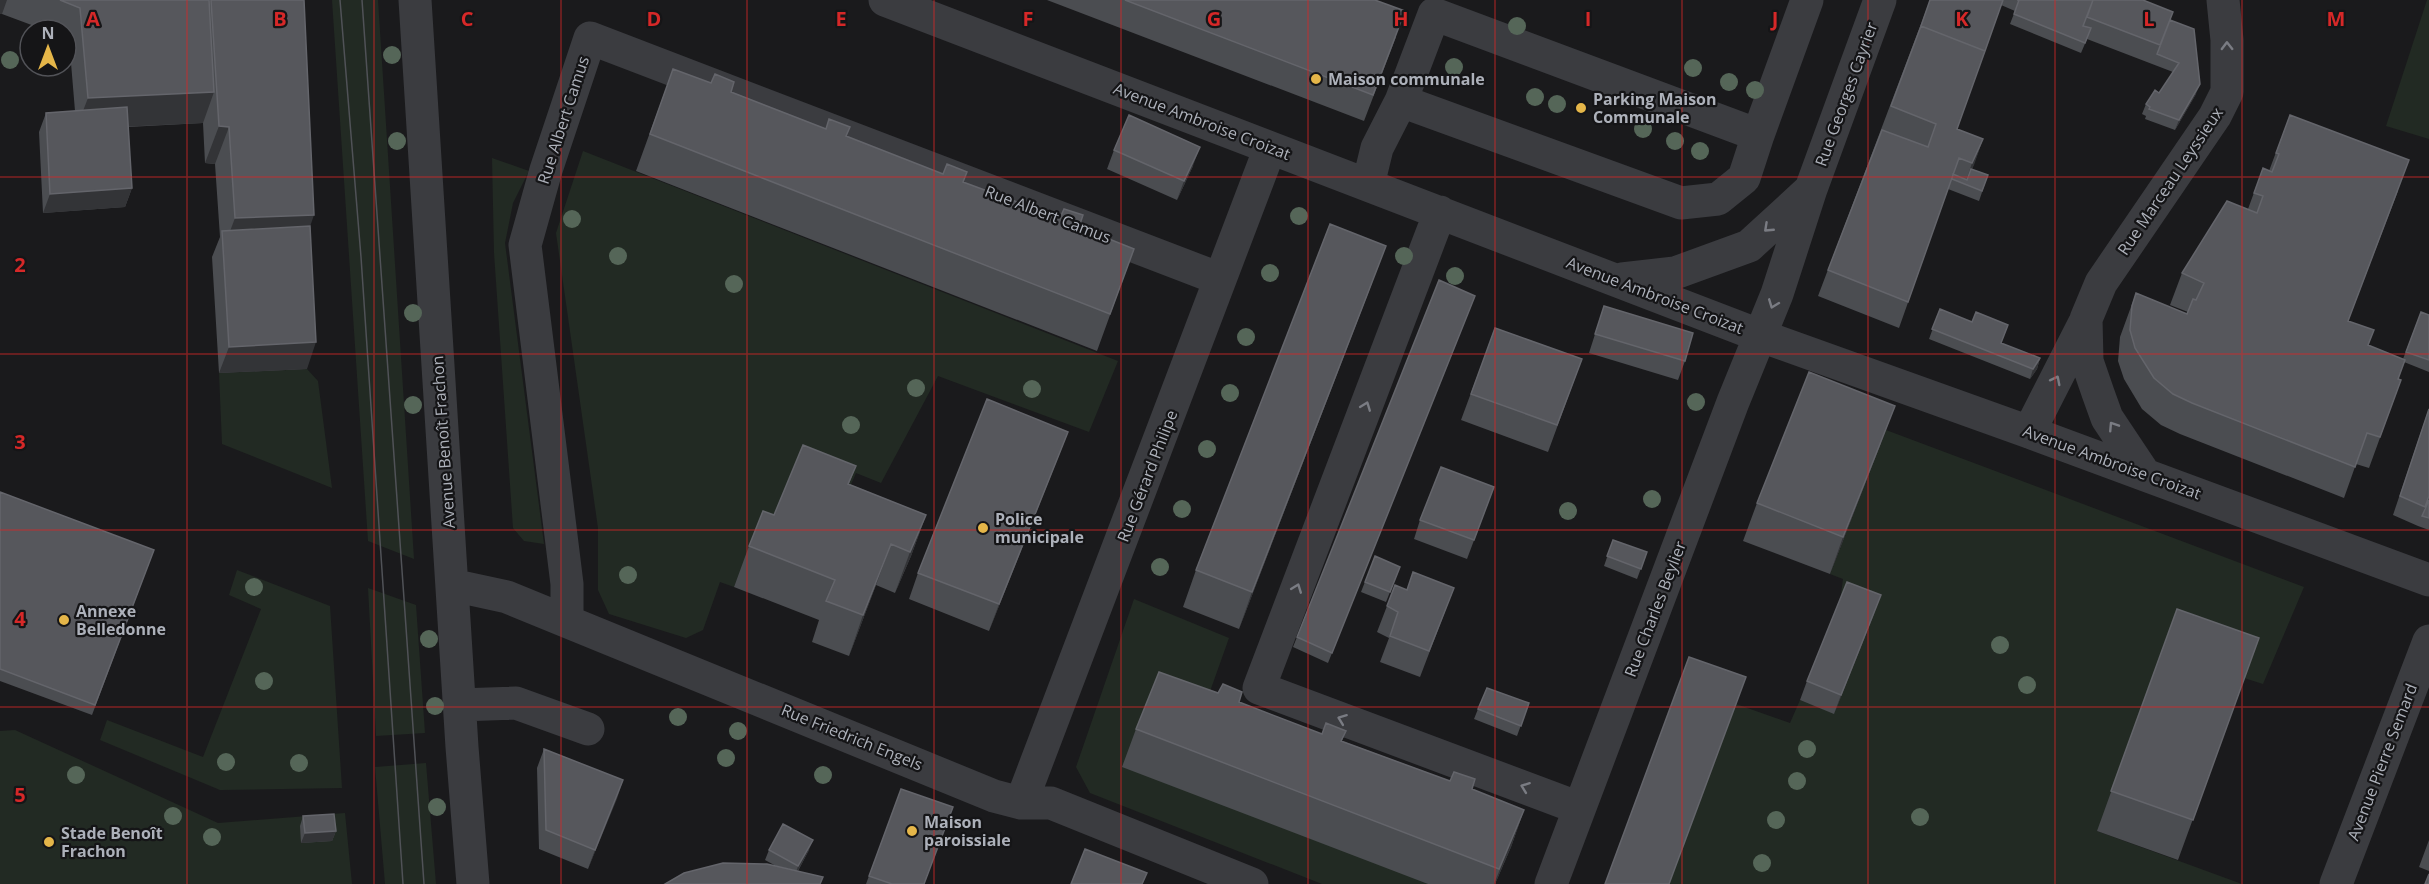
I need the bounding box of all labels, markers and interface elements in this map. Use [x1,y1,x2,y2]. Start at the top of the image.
text: A [86,5,100,32]
text: B [273,5,287,32]
text: C [461,5,474,32]
text: D [647,5,661,32]
text: E [835,5,847,32]
text: F [1023,5,1033,32]
text: G [1207,5,1221,32]
text: H [1393,5,1409,32]
text: I [1585,5,1591,32]
text: J [1770,5,1778,32]
text: K [1955,5,1969,32]
text: L [2143,5,2155,32]
text: M [2327,5,2345,32]
north arrow [18,18,78,78]
street label: Rue Georges Cayrier [1810,18,1883,169]
text: N [41,22,55,44]
one-way arrow [2220,41,2233,50]
street label: Rue Albert Camus [532,53,594,187]
place label: Maison communale [1328,68,1485,90]
marker: Maison communale [1309,72,1323,86]
street label: Avenue Ambroise Croizat [1110,77,1294,165]
place label: Parking Maison Communale [1593,88,1717,128]
marker: Parking Maison Communale [1574,101,1588,115]
street label: Rue Marceau Leyssieux [2112,102,2228,259]
street label: Rue Albert Camus [982,180,1114,248]
one-way arrow [1765,221,1776,232]
text: 2 [14,251,26,278]
street label: Avenue Ambroise Croizat [1563,251,1747,339]
one-way arrow [1767,298,1780,309]
street label: Avenue Benoît Frachon [426,355,460,529]
one-way arrow [2048,375,2060,386]
one-way arrow [1359,401,1372,412]
street label: Rue Gérard Philipe [1112,407,1182,545]
street label: Avenue Ambroise Croizat [2020,420,2204,505]
one-way arrow [2108,422,2120,432]
text: 3 [14,428,26,455]
place label: Police municipale [995,508,1084,548]
marker: Police municipale [976,521,990,535]
street label: Rue Charles Beylier [1619,537,1691,680]
one-way arrow [1290,583,1302,594]
place label: Annexe Belledonne [76,600,166,640]
text: 4 [14,605,26,632]
marker: Annexe Belledonne [57,613,71,627]
street label: Avenue Pierre Semard [2342,680,2422,844]
street label: Rue Friedrich Engels [778,699,926,775]
one-way arrow [1337,714,1348,726]
text: 5 [14,781,26,808]
one-way arrow [1520,782,1530,795]
place label: Maison paroissiale [924,811,1011,851]
place label: Stade Benoît Frachon [61,822,163,862]
marker: Maison paroissiale [905,824,919,838]
marker: Stade Benoît Frachon [42,835,56,849]

